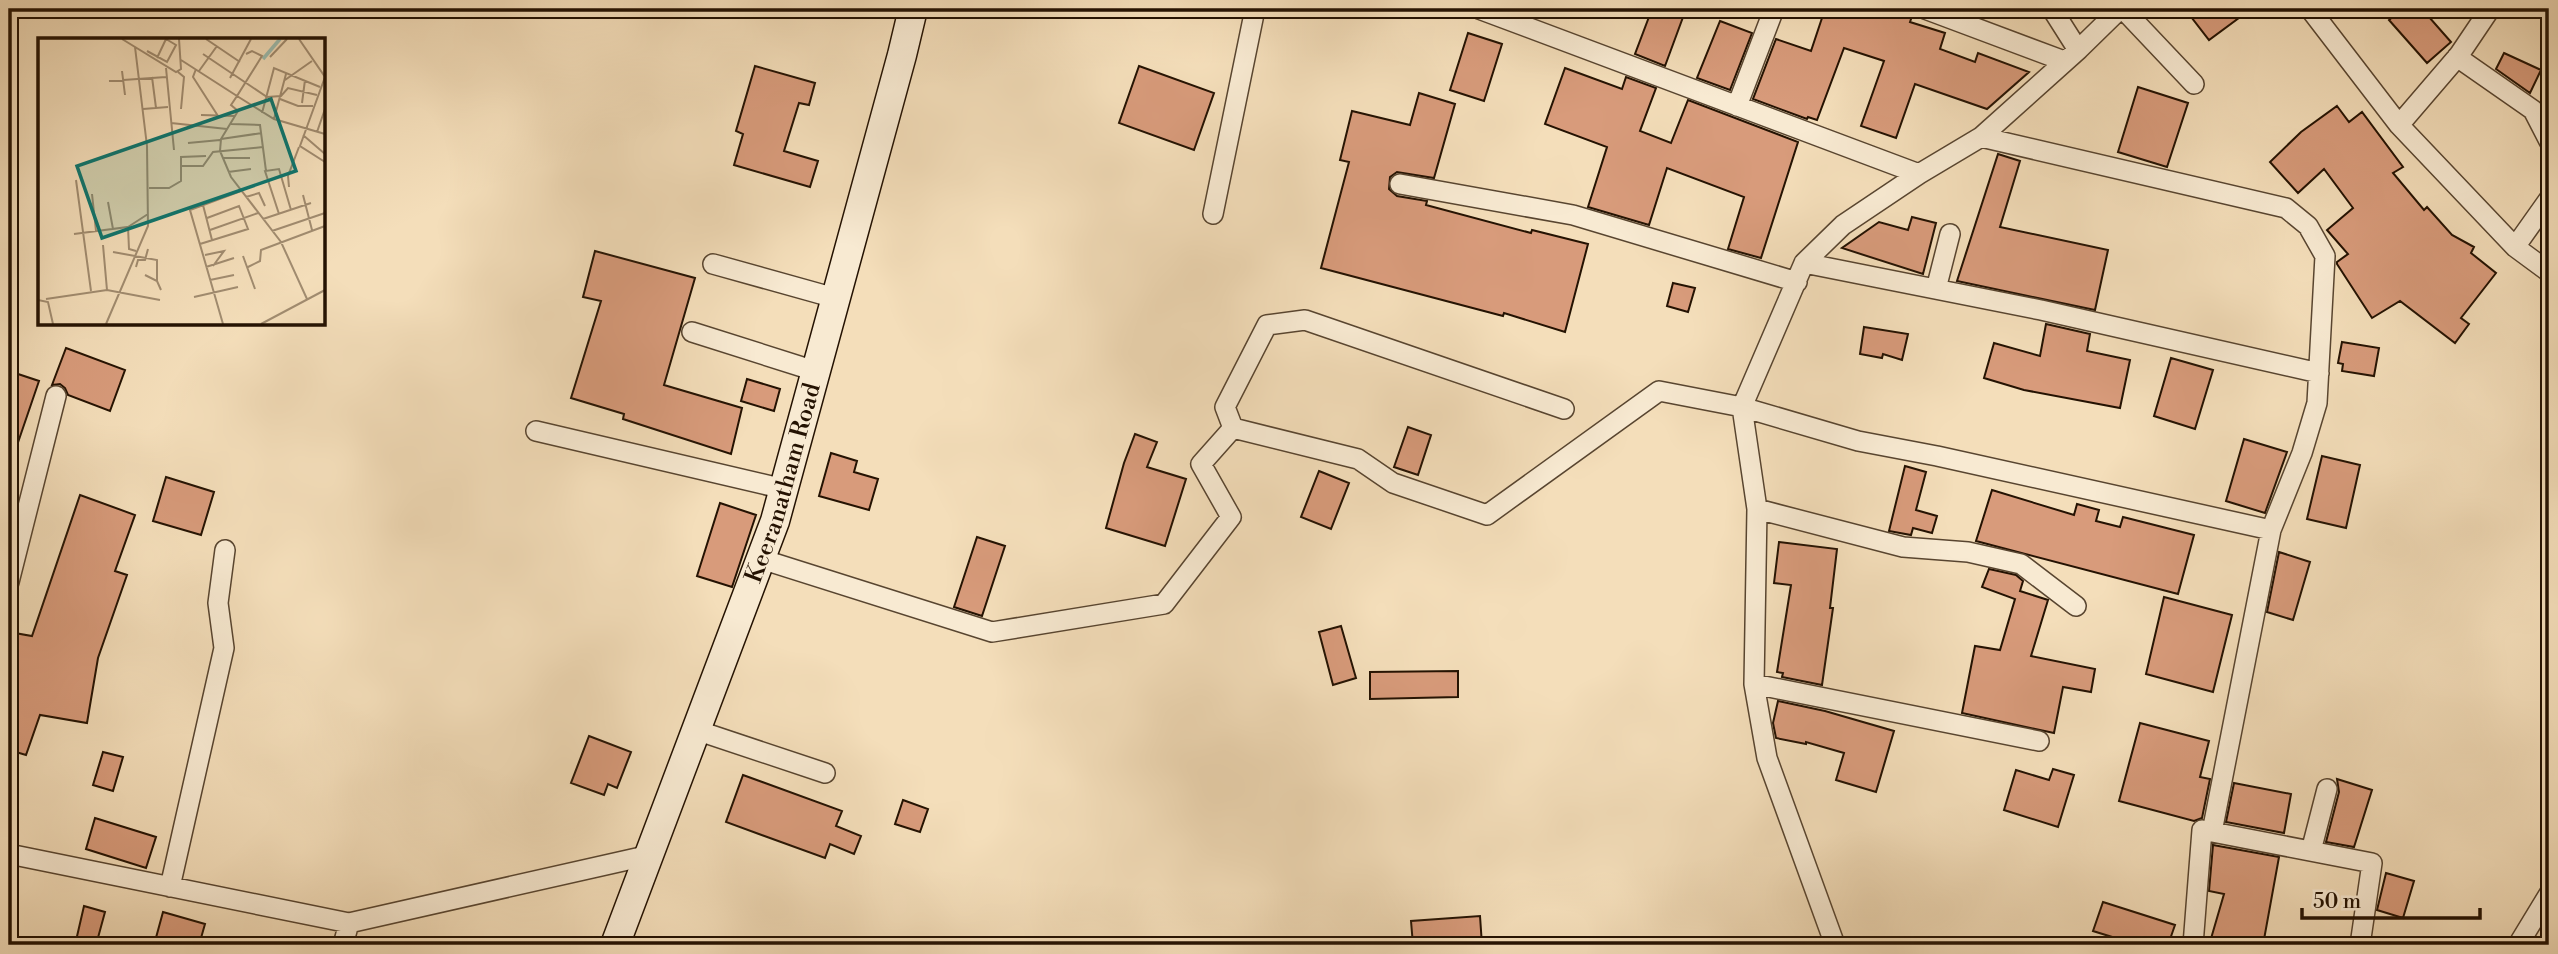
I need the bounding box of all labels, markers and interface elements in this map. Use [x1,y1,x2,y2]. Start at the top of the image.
inset map [38,38,326,326]
street label: Keeranatham Road [739,379,828,587]
scale bar [2302,877,2481,921]
text: 50 m [2313,889,2361,915]

